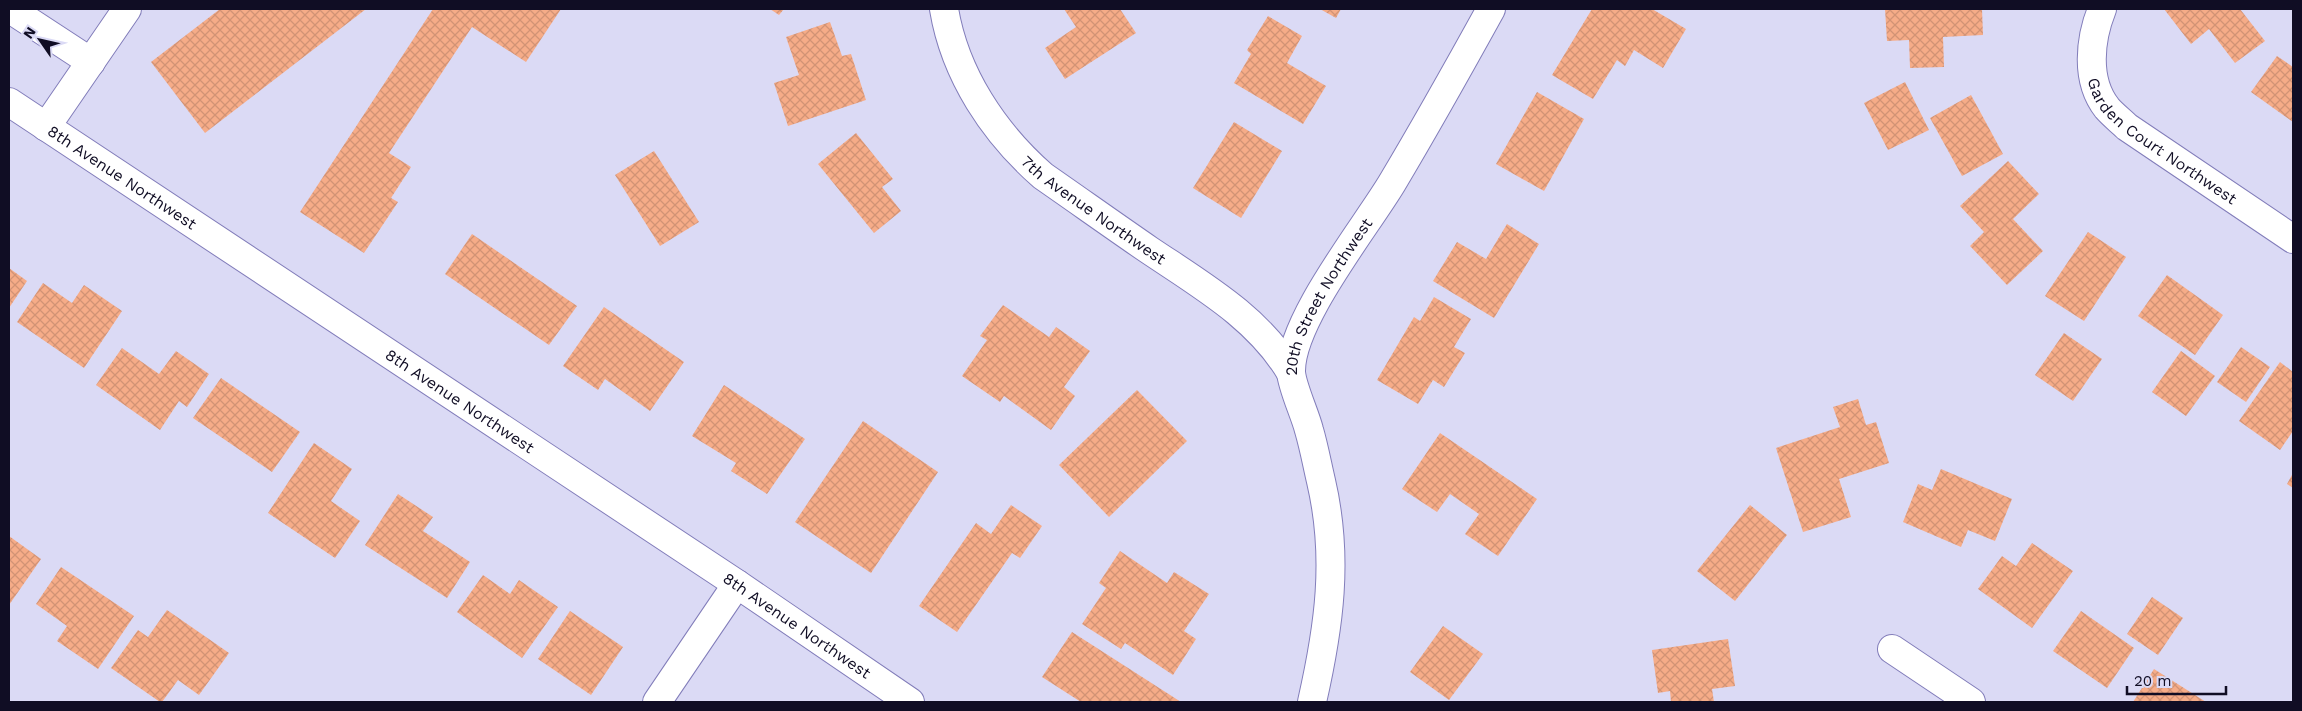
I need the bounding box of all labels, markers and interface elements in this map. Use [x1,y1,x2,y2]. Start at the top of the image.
north arrow [15,15,65,65]
text: N [20,24,39,42]
street label: Garden Court Northwest [2084,75,2241,209]
street label: 8th Avenue Northwest [44,121,200,234]
street label: 7th Avenue Northwest [1017,152,1170,269]
street label: 20th Street Northwest [1282,214,1376,376]
street label: 8th Avenue Northwest [382,345,538,457]
street label: 8th Avenue Northwest [719,569,875,683]
scale bar [2127,664,2226,696]
text: 20 m [2134,672,2172,690]

